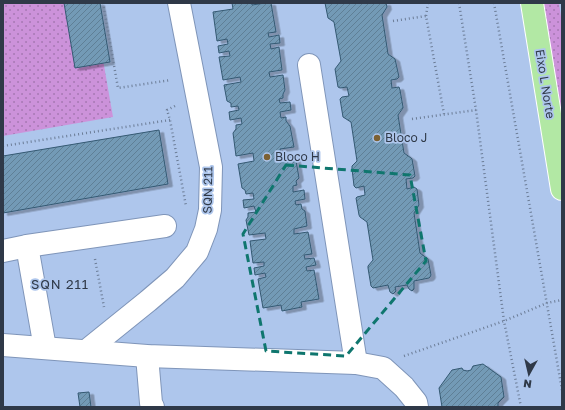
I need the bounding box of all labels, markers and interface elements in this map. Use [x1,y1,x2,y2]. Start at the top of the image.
street label: Eixo L Norte [533,48,558,120]
place label: Bloco J [385,130,427,145]
marker: Bloco J [372,133,382,143]
place label: Bloco H [275,149,320,164]
marker: Bloco H [262,152,272,162]
street label: SQN 211 [200,166,215,214]
district label: SQN 211 [31,276,89,292]
north arrow [509,354,549,394]
text: N [522,377,533,391]

